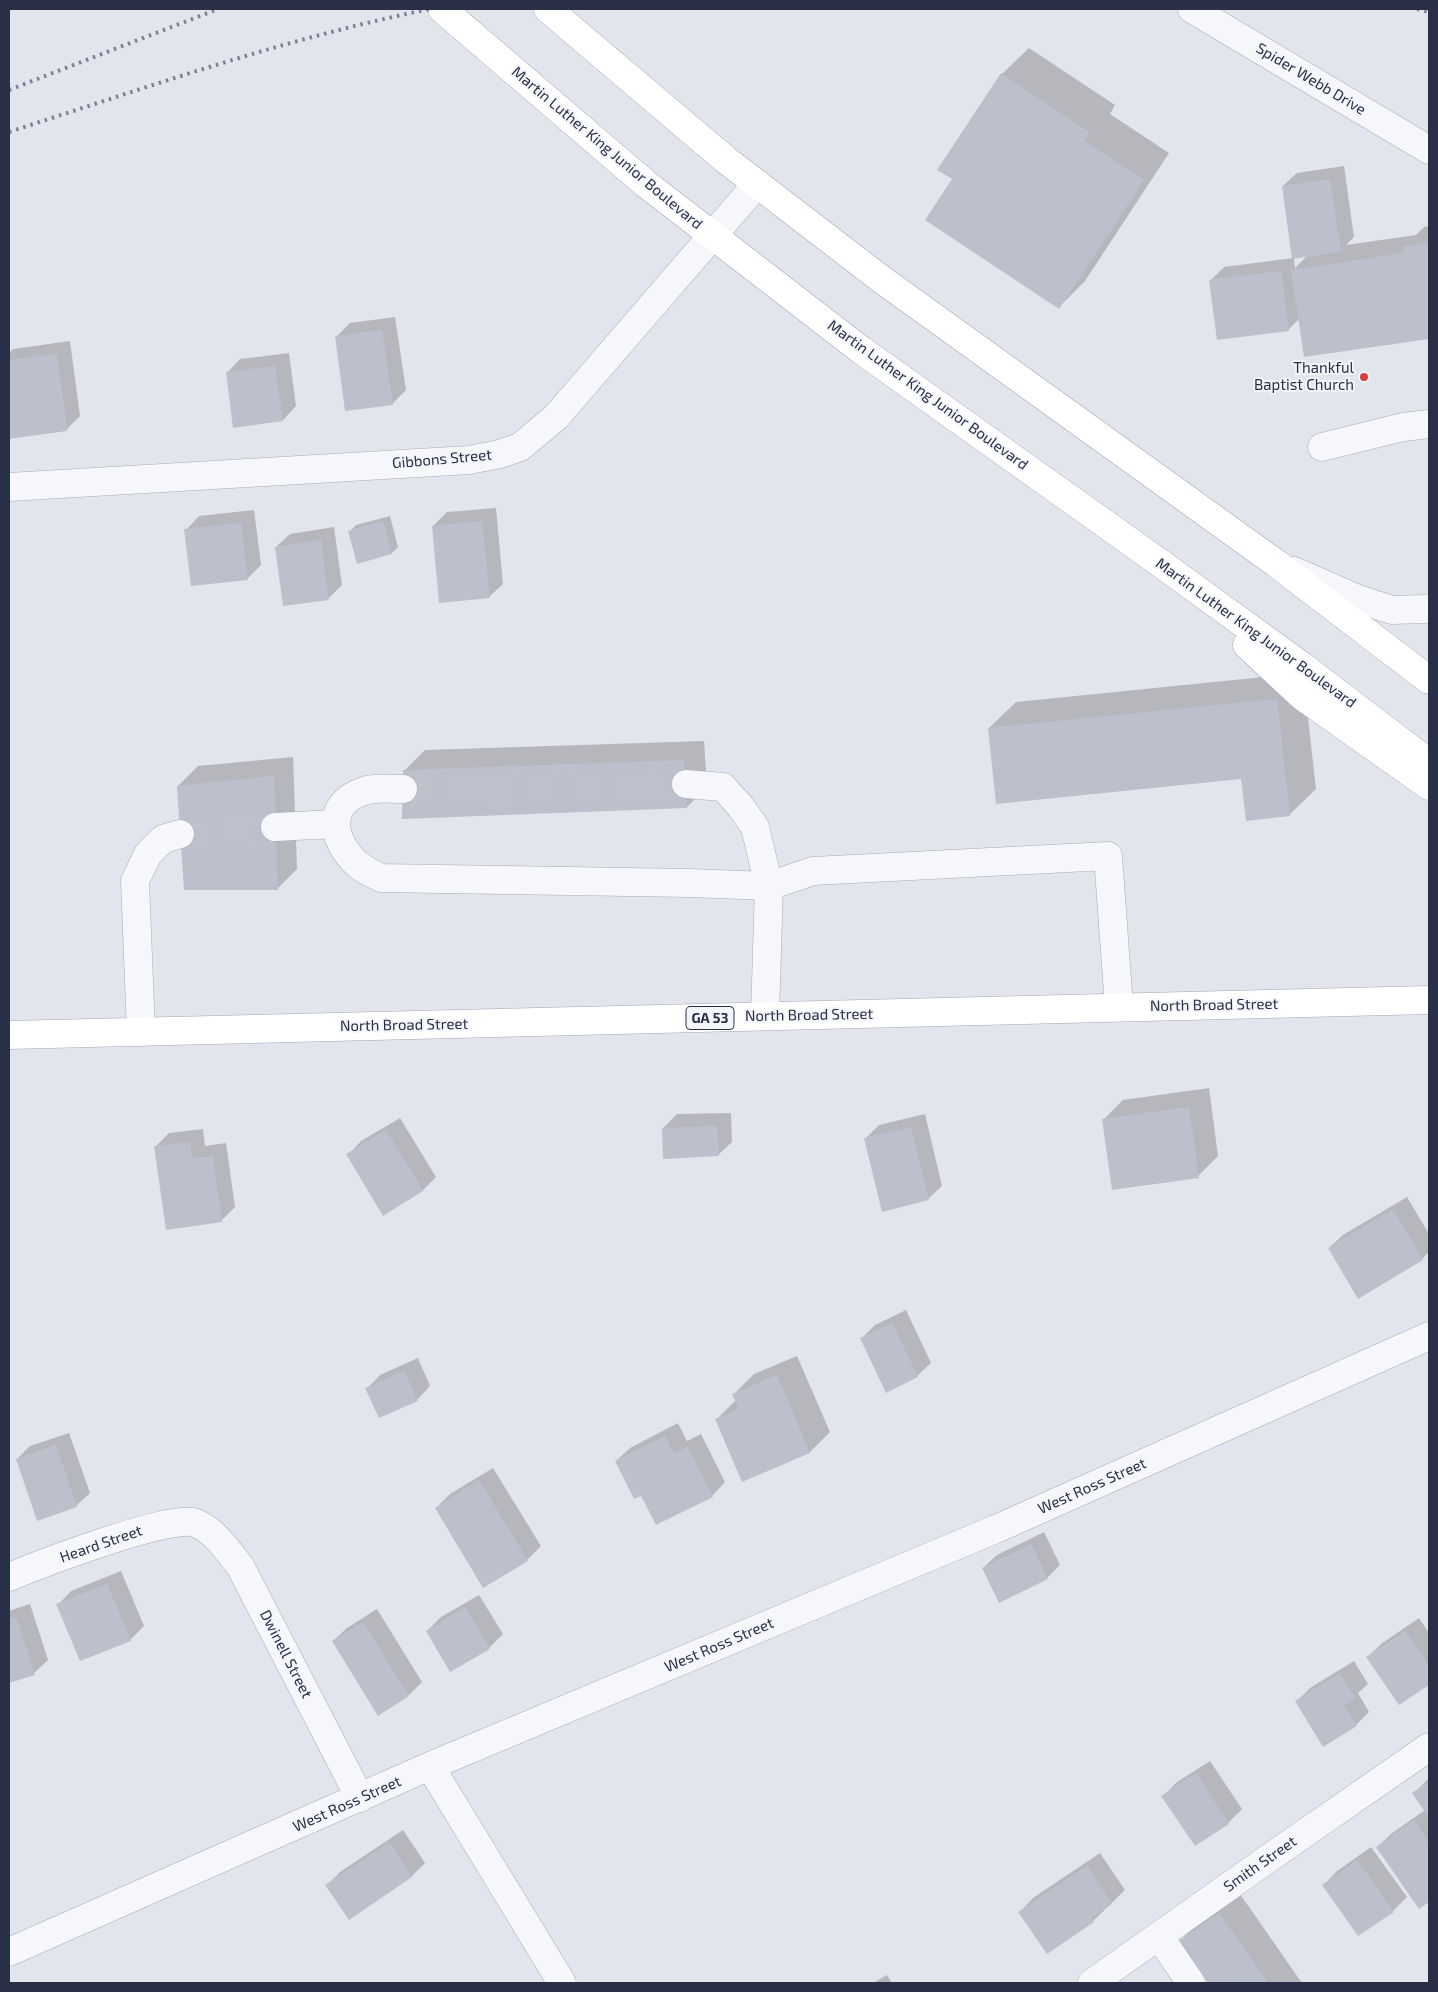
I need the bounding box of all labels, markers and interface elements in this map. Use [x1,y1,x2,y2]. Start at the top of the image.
street label: Spider Webb Drive [1253,39,1369,119]
street label: Martin Luther King Junior Boulevard [508,63,706,233]
street label: Martin Luther King Junior Boulevard [824,316,1032,474]
place label: Thankful Baptist Church [1254,359,1354,394]
marker: Thankful Baptist Church [1358,371,1370,383]
street label: Gibbons Street [391,446,493,472]
street label: Martin Luther King Junior Boulevard [1152,554,1360,712]
street label: North Broad Street [1150,995,1278,1015]
street label: North Broad Street [745,1005,873,1025]
road number: GA 53 [686,1006,734,1030]
street label: North Broad Street [340,1015,468,1035]
street label: West Ross Street [1035,1454,1149,1518]
street label: Heard Street [58,1522,144,1566]
street label: Dwinell Street [256,1607,316,1701]
street label: West Ross Street [662,1614,776,1676]
street label: West Ross Street [290,1772,404,1836]
street label: Smith Street [1220,1832,1300,1896]

